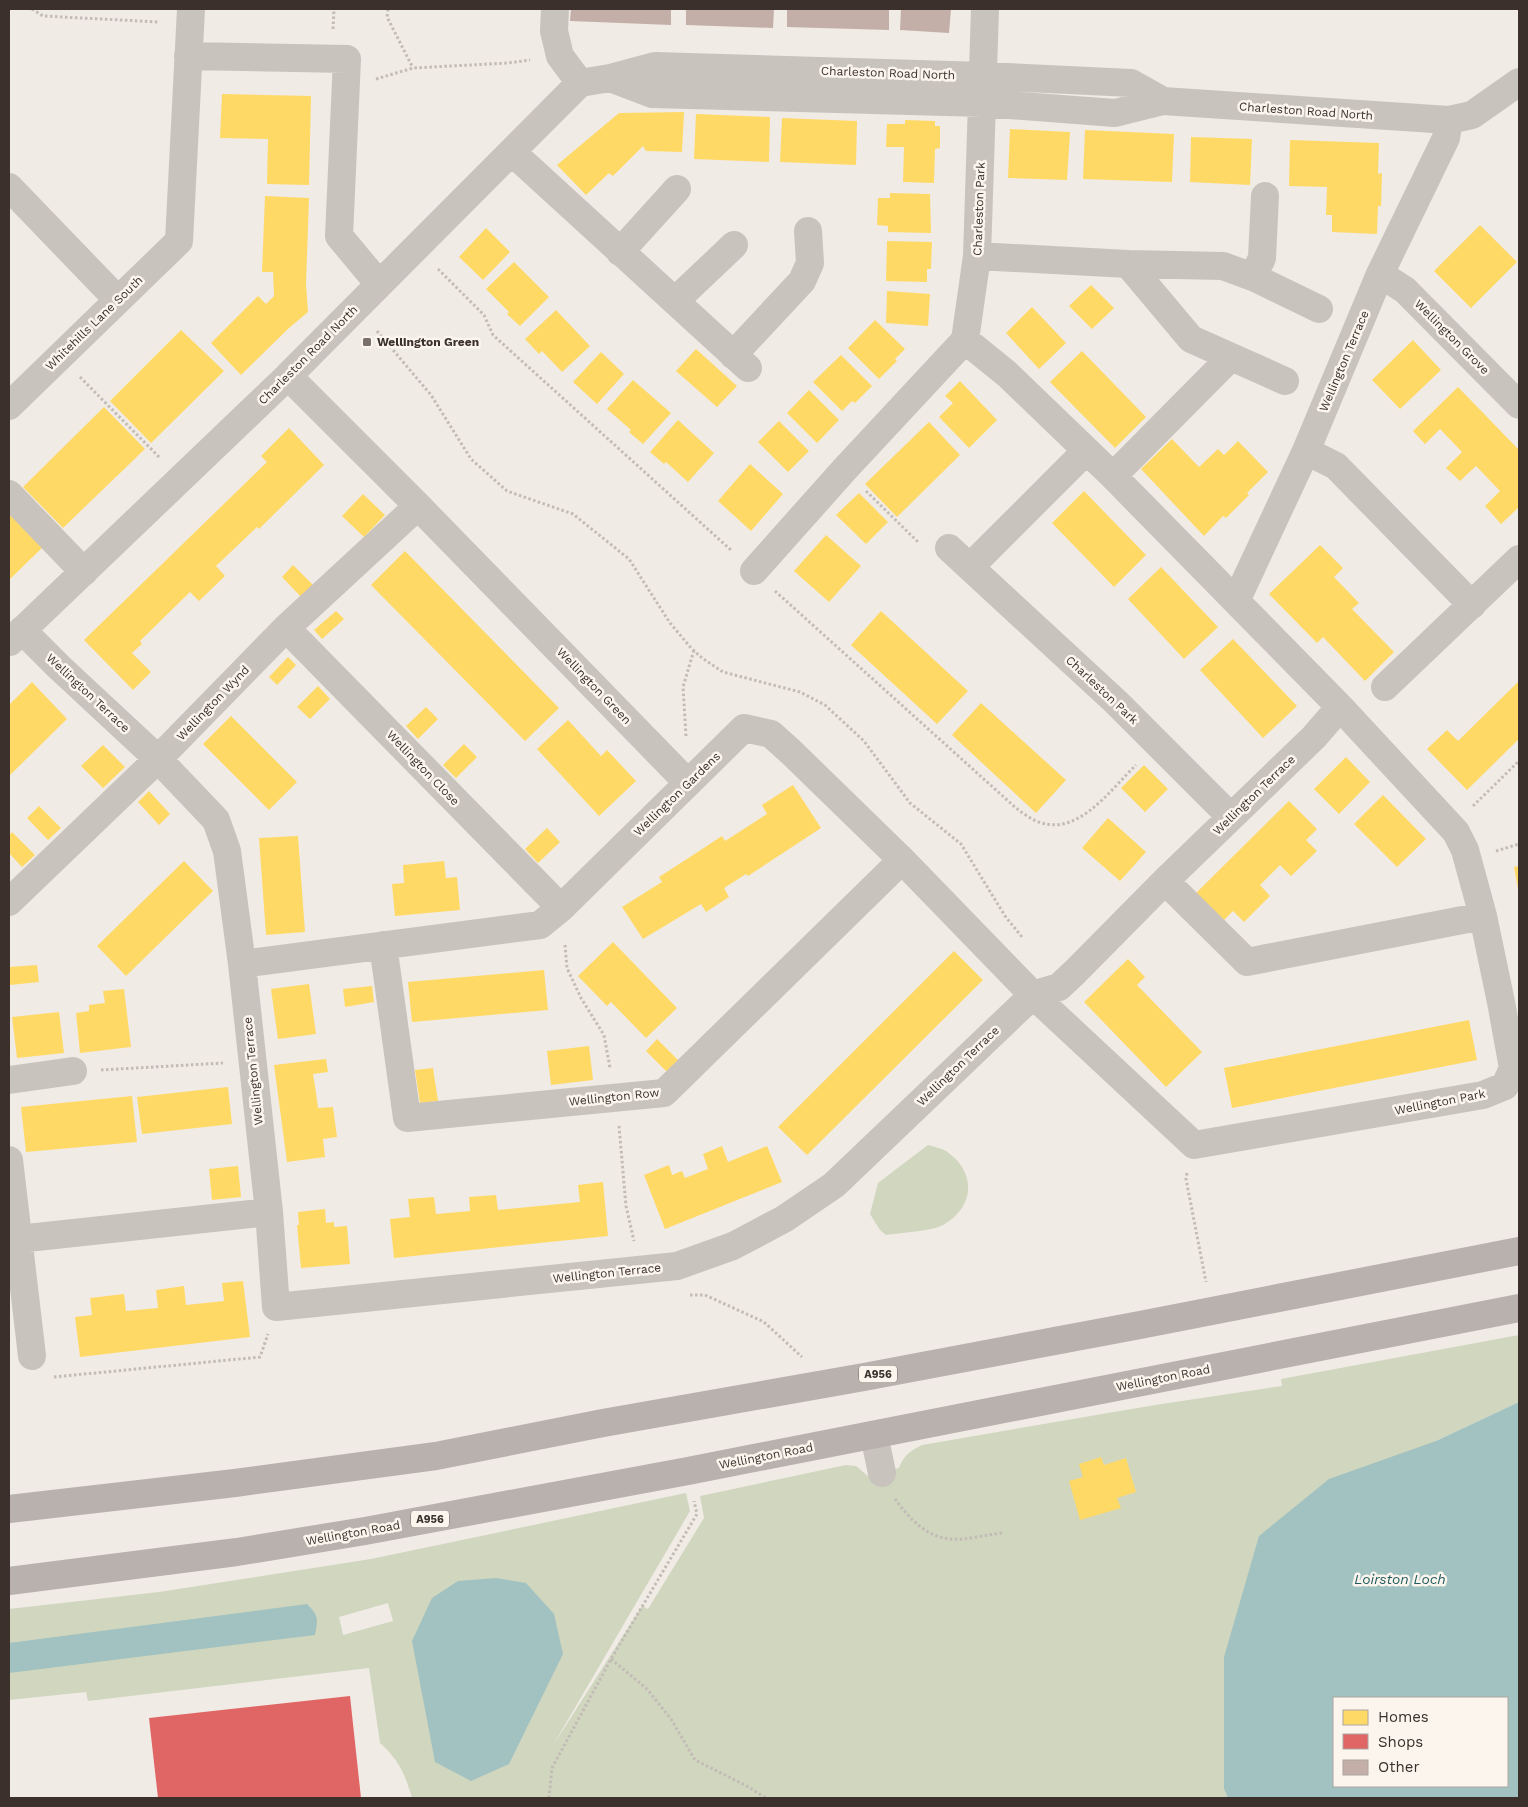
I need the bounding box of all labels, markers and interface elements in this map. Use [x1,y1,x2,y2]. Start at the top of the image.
street label: Charleston Road North [821,64,955,82]
street label: Charleston Road North [1239,99,1373,123]
street label: Charleston Park [970,162,988,256]
street label: Whitehills Lane South [43,273,145,373]
street label: Wellington Grove [1412,297,1492,377]
street label: Charleston Road North [256,303,360,407]
street label: Wellington Terrace [1316,308,1372,414]
place label: Wellington Green [377,335,479,349]
marker: Wellington Green [361,336,373,348]
street label: Wellington Green [554,645,634,727]
street label: Wellington Terrace [43,651,133,735]
street label: Charleston Park [1063,653,1141,727]
street label: Wellington Wynd [174,663,252,743]
street label: Wellington Close [384,728,462,808]
street label: Wellington Gardens [631,749,723,839]
street label: Wellington Terrace [1210,752,1298,838]
street label: Wellington Terrace [240,1016,266,1126]
street label: Wellington Terrace [914,1023,1002,1109]
street label: Wellington Row [568,1085,660,1109]
street label: Wellington Park [1394,1086,1487,1118]
street label: Wellington Terrace [552,1260,662,1286]
street label: Wellington Road [1115,1362,1211,1394]
road number: A956 [859,1366,897,1382]
street label: Wellington Road [718,1440,814,1472]
road number: A956 [411,1510,449,1528]
street label: Wellington Road [305,1518,401,1548]
water label: Loirston Loch [1354,1571,1446,1587]
legend [1333,1697,1508,1787]
text: Homes [1378,1708,1429,1726]
text: Shops [1378,1733,1423,1751]
text: Other [1378,1758,1420,1776]

